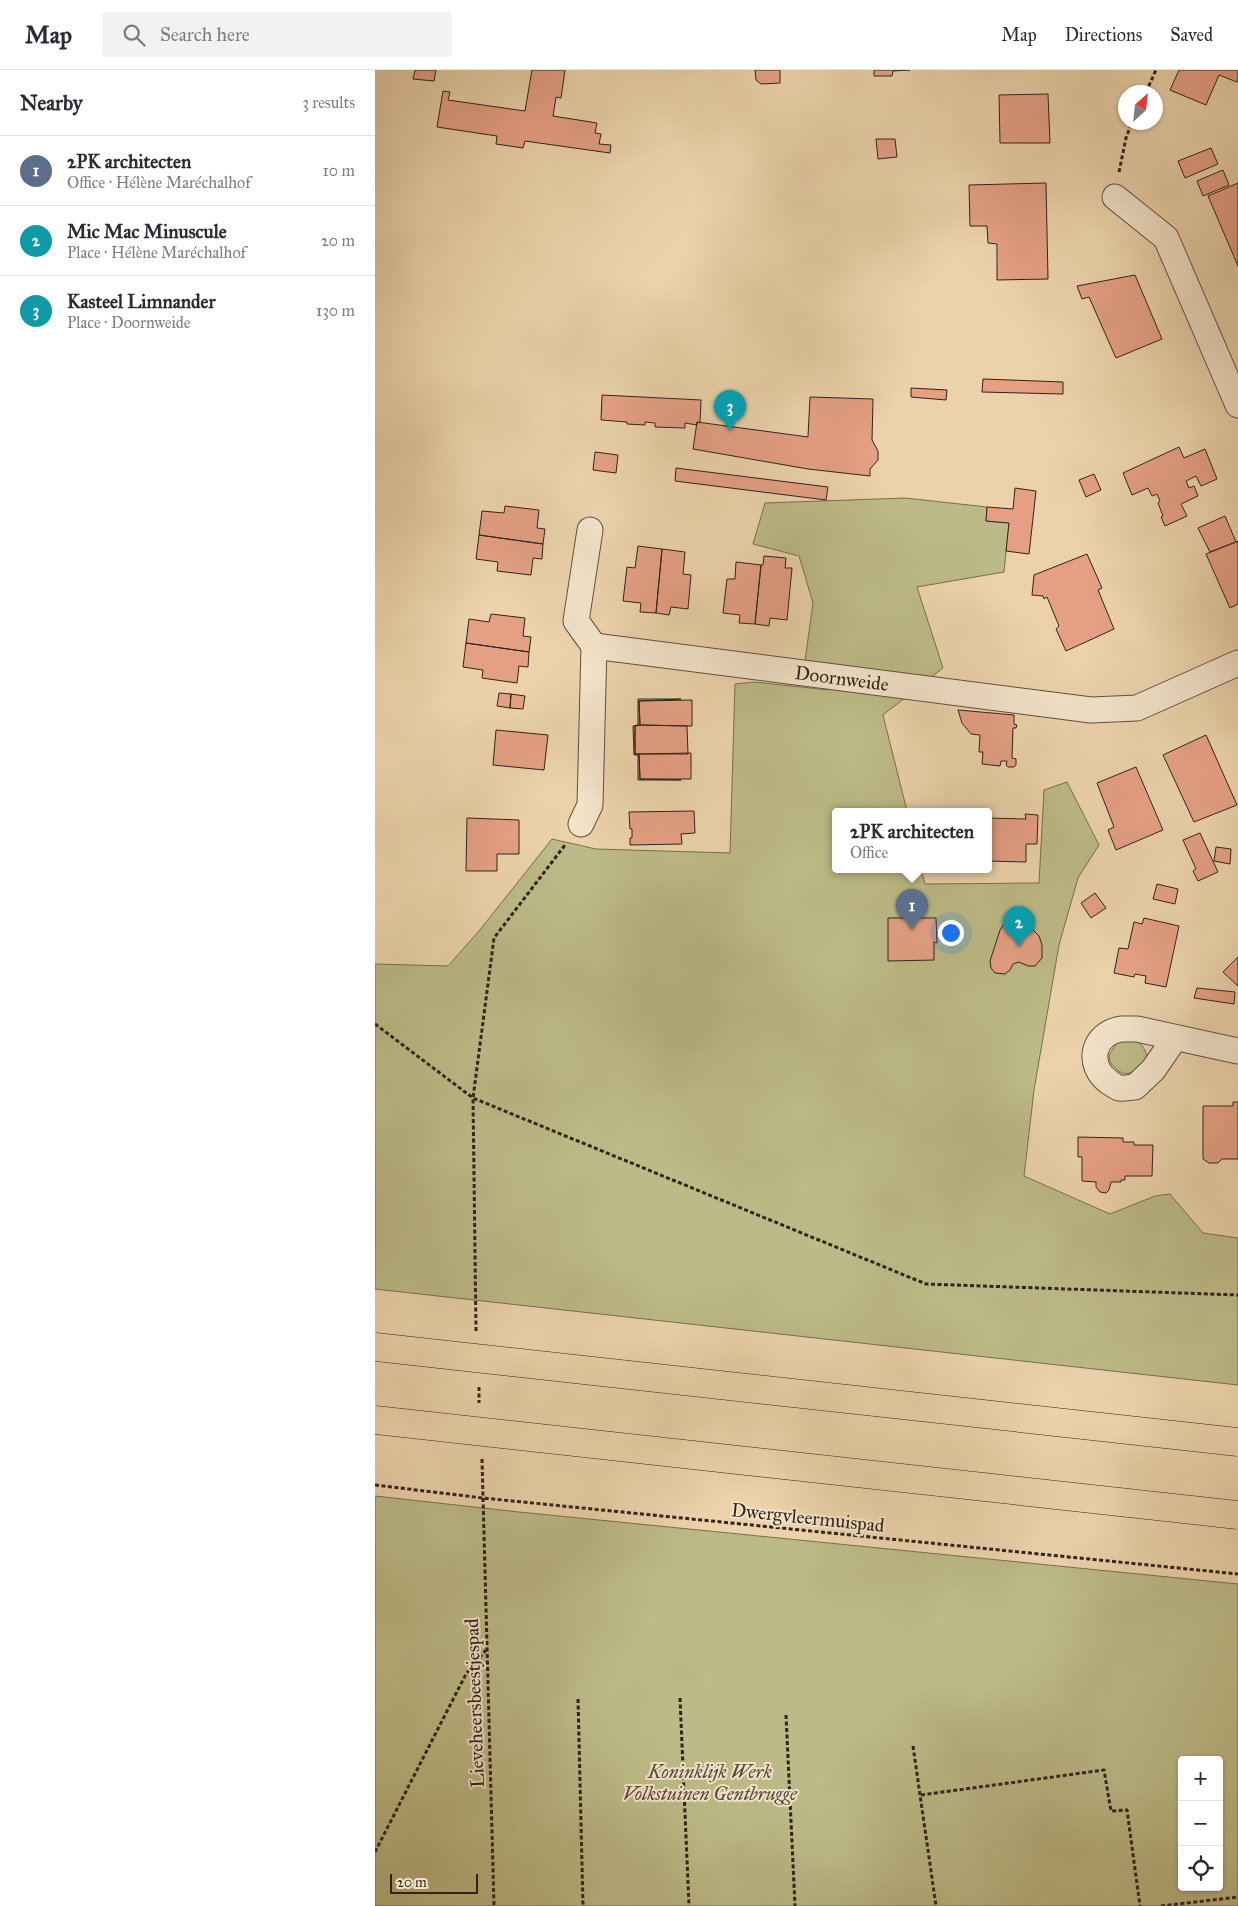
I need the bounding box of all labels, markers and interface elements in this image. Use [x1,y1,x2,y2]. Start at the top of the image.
search box [102,12,452,57]
text: Map [25,20,72,50]
icon: search [120,21,148,49]
text: Search here [160,23,250,46]
text: Map [1001,24,1037,46]
text: Directions [1065,24,1142,46]
text: Saved [1170,24,1213,46]
north arrow [1118,85,1163,130]
text: Nearby [20,90,83,116]
text: 3 results [302,93,355,112]
text: 2PK architecten [67,150,191,173]
text: 1 [33,161,39,180]
text: 10 m [323,161,355,180]
text: Office · Hélène Maréchalhof [67,173,251,192]
text: Mic Mac Minuscule [67,220,227,243]
text: 2 [32,231,40,250]
text: 20 m [321,231,355,250]
text: Place · Hélène Maréchalhof [67,243,246,262]
text: Kasteel Limnander [67,290,216,313]
text: 3 [33,301,39,320]
text: 130 m [316,301,355,320]
text: Place · Doornweide [67,313,191,332]
pin: 3 [714,390,746,431]
street label: Doornweide [794,661,890,696]
popup [832,808,992,873]
text: 2PK architecten [850,820,974,843]
text: Office [850,843,888,862]
pin: 1 [896,889,928,930]
pin: 2 [1003,906,1035,947]
your location [938,920,964,946]
street label: Dwergvleermuispad [730,1498,886,1538]
street label: Lieveheersbeestjespad [460,1617,489,1788]
map controls [1178,1756,1223,1891]
button: + [1178,1756,1223,1801]
park label: Koninklijk Werk Volkstuinen Gentbrugge [623,1760,798,1805]
button: − [1178,1801,1223,1846]
button: locate [1178,1846,1223,1891]
scale bar [390,1871,477,1894]
text: 20 m [397,1874,427,1891]

